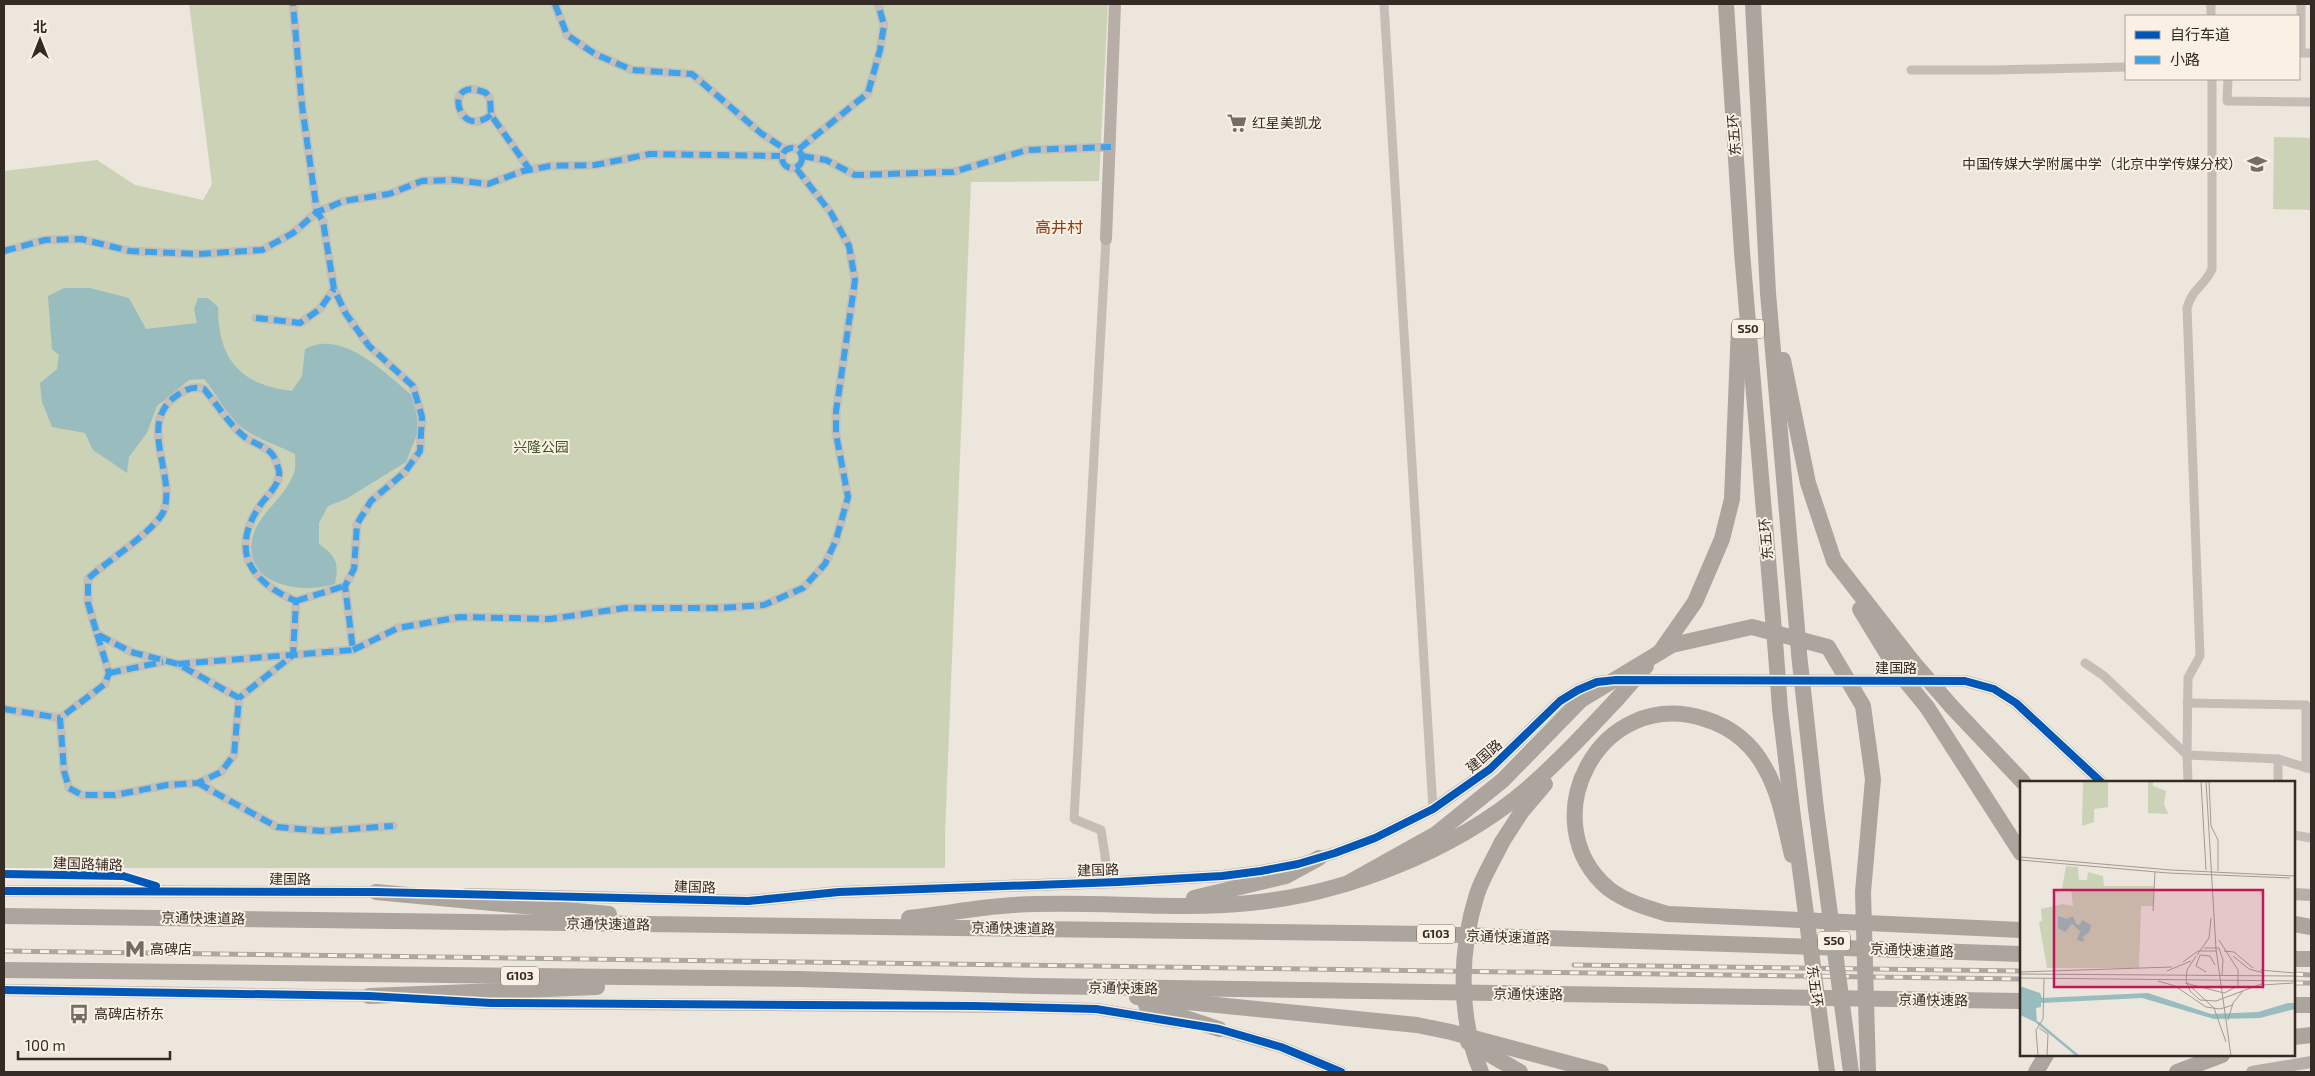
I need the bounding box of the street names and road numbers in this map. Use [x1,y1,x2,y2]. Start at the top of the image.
street label: 东五环 [1724,113,1743,157]
road number: S50 [1732,320,1764,338]
street label: 东五环 [1755,517,1776,561]
street label: 建国路 [1875,659,1917,676]
street label: 建国路 [1462,735,1505,776]
street label: 建国路辅路 [53,854,123,873]
street label: 建国路 [1077,860,1119,879]
street label: 建国路 [269,870,311,887]
street label: 建国路 [674,877,716,896]
street label: 京通快速道路 [161,908,245,927]
street label: 京通快速道路 [566,914,650,933]
street label: 京通快速道路 [971,918,1055,937]
road number: G103 [1417,924,1455,944]
street label: 京通快速道路 [1466,927,1550,946]
road number: S50 [1818,931,1850,950]
street label: 京通快速道路 [1870,940,1954,959]
street label: 东五环 [1804,964,1827,1008]
road number: G103 [501,966,539,986]
street label: 京通快速路 [1088,978,1158,997]
street label: 京通快速路 [1493,984,1563,1003]
street label: 京通快速路 [1898,990,1968,1009]

